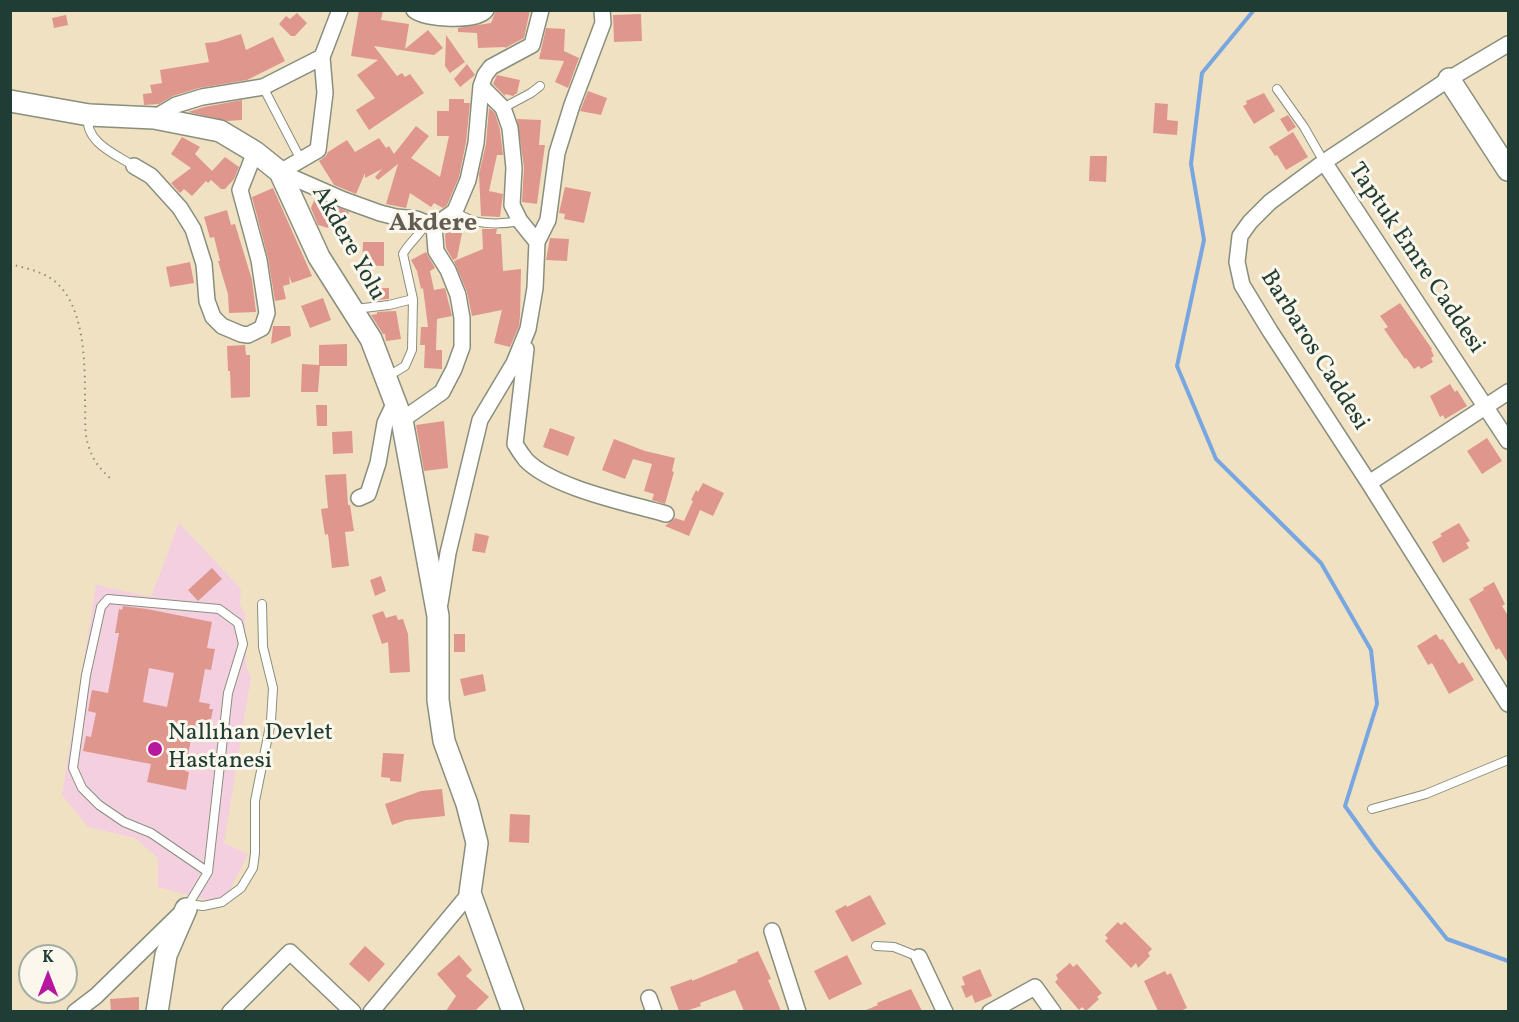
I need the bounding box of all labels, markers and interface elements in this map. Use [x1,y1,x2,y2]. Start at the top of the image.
street label: Taptuk Emre Caddesi [1341,158,1489,360]
street label: Akdere Yolu [304,181,390,307]
district label: Akdere [389,209,477,241]
street label: Barbaros Caddesi [1252,266,1374,436]
place label: Nallıhan Devlet Hastanesi [168,721,333,777]
marker: Nallıhan Devlet Hastanesi [146,740,164,758]
north arrow [18,944,78,1004]
text: K [42,947,54,969]

